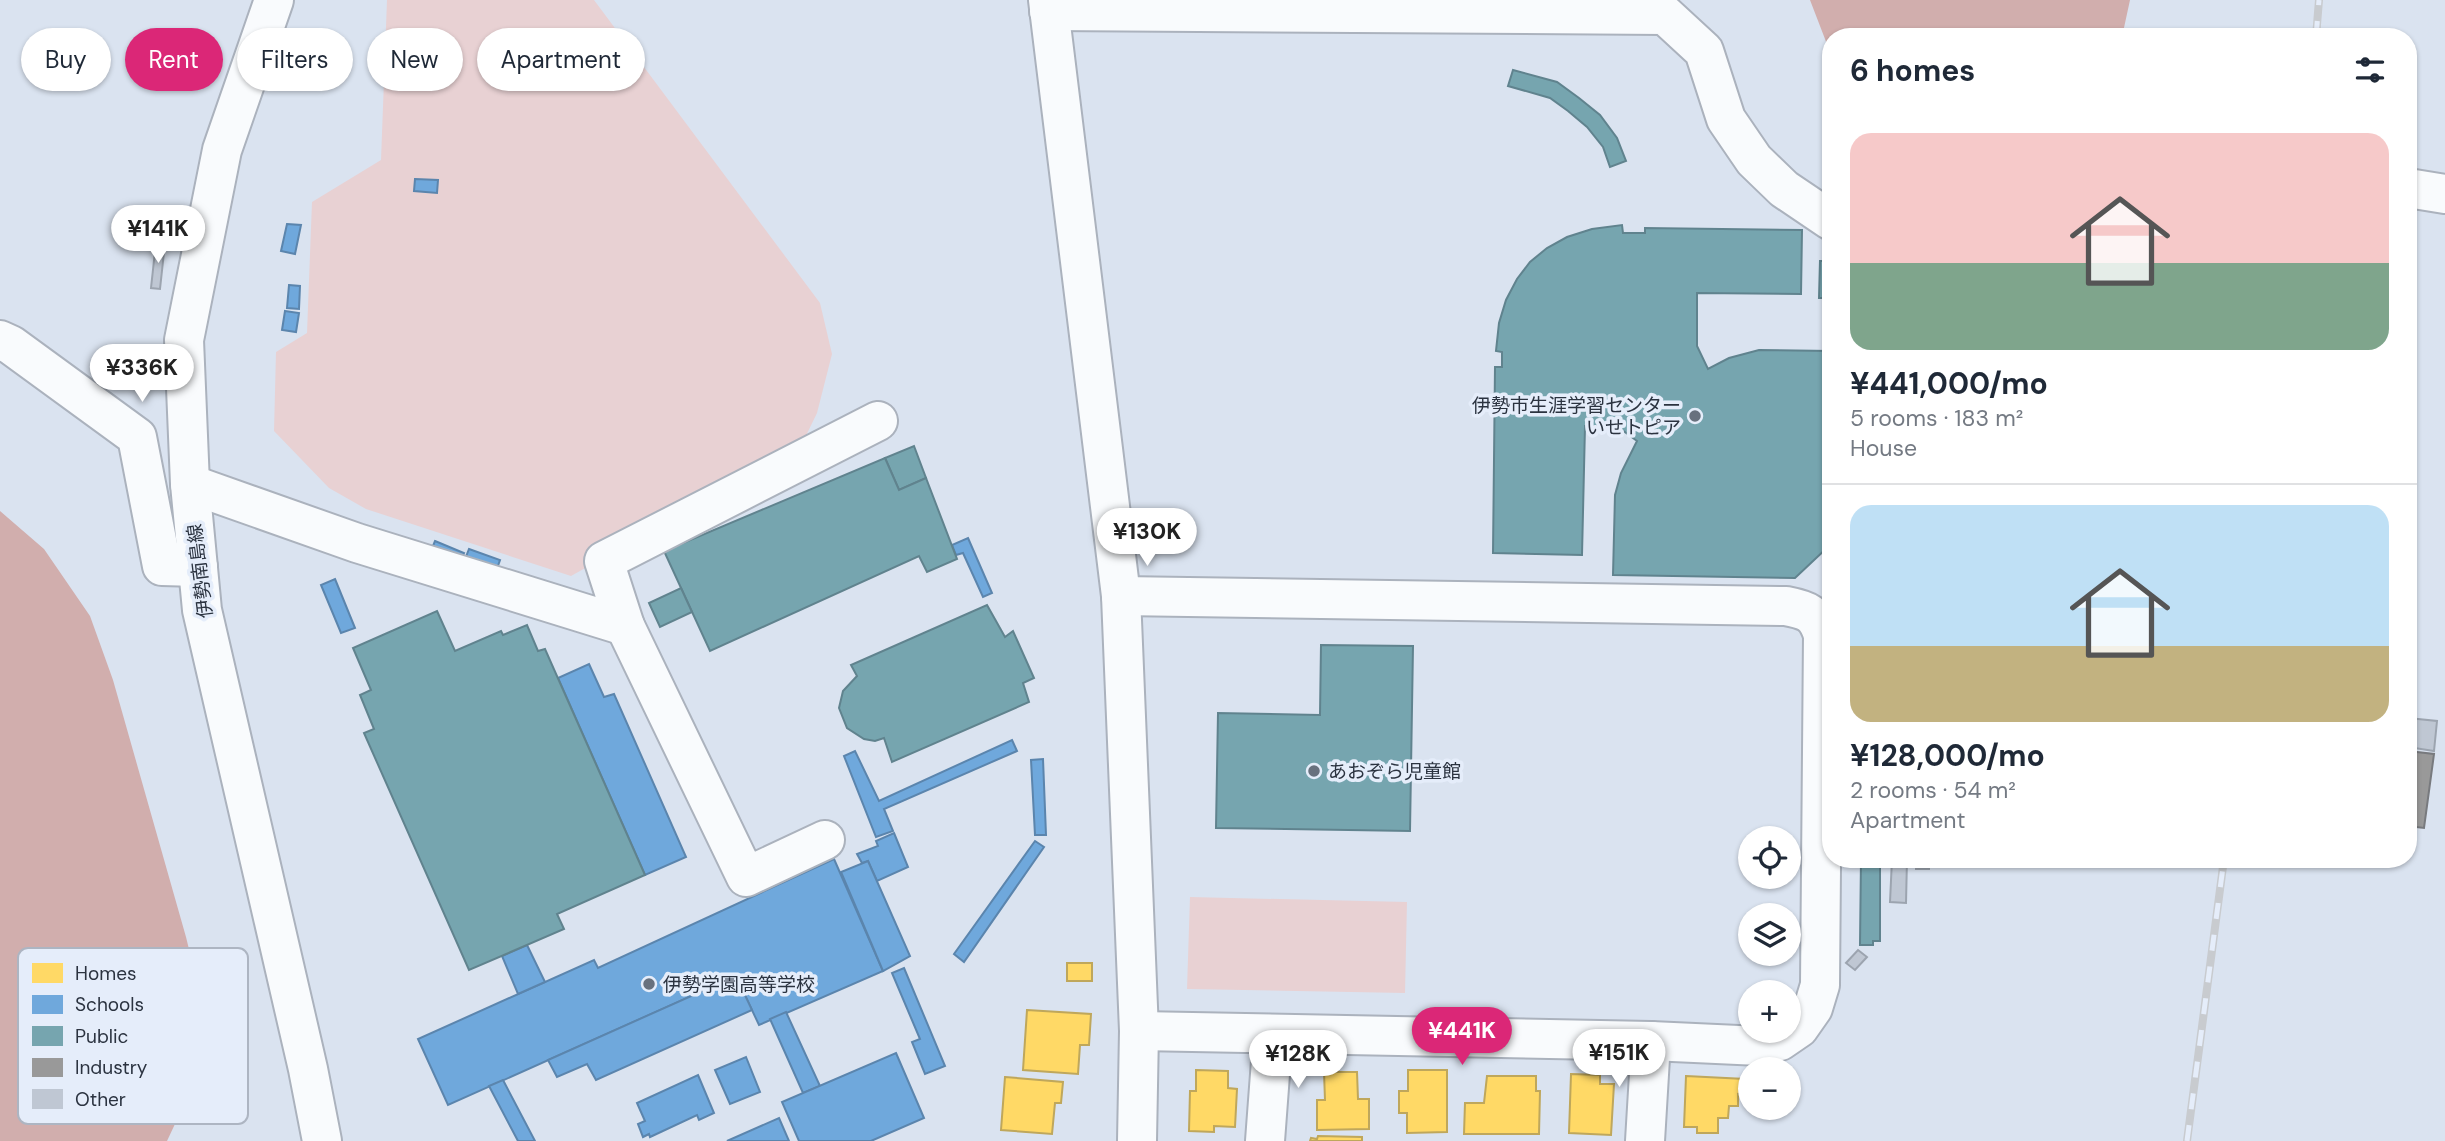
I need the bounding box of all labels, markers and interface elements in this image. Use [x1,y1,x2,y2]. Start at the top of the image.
chip: Buy [21,28,111,91]
chip: Rent [125,28,223,91]
chip: Filters [237,28,353,91]
chip: New [367,28,463,91]
chip: Apartment [477,28,645,91]
text: 6 homes [1850,51,1975,90]
icon: filters [2351,51,2389,89]
icon: home [2057,178,2183,304]
pin: ¥141K [109,205,207,265]
text: ¥141K [127,213,189,243]
pin: ¥336K [93,344,191,404]
text: ¥336K [106,352,178,382]
text: ¥441,000/mo [1850,364,2048,403]
place label: 伊勢市生涯学習センター いせトピア [1472,393,1681,440]
text: 5 rooms · 183 m² [1850,403,2023,433]
marker: 伊勢市生涯学習センター いせトピア [1687,408,1703,424]
text: House [1850,433,1917,463]
pin: ¥130K [1098,508,1196,568]
text: ¥130K [1113,516,1181,546]
street label: 伊勢南島線 [182,522,218,620]
icon: home [2057,550,2183,676]
text: ¥128,000/mo [1850,736,2045,775]
place label: あおぞら児童館 [1328,759,1461,784]
marker: あおぞら児童館 [1306,763,1322,779]
text: 2 rooms · 54 m² [1850,775,2016,805]
text: Apartment [1850,805,1965,835]
map controls [1738,826,1801,1120]
button: locate [1738,826,1801,889]
button: layers [1738,903,1801,966]
legend [18,948,248,1124]
text: Homes [75,961,136,986]
place label: 伊勢学園高等学校 [663,972,815,997]
marker: 伊勢学園高等学校 [641,976,657,992]
button: + [1738,980,1801,1043]
text: Schools [75,992,144,1017]
pin: ¥441K [1413,1007,1511,1067]
text: ¥441K [1428,1015,1496,1045]
text: Public [75,1024,128,1049]
pin: ¥128K [1249,1030,1347,1090]
pin: ¥151K [1570,1030,1668,1089]
text: ¥151K [1588,1037,1650,1067]
text: ¥128K [1265,1038,1331,1068]
text: Industry [75,1055,148,1080]
button: − [1738,1057,1801,1120]
text: Other [75,1087,126,1112]

